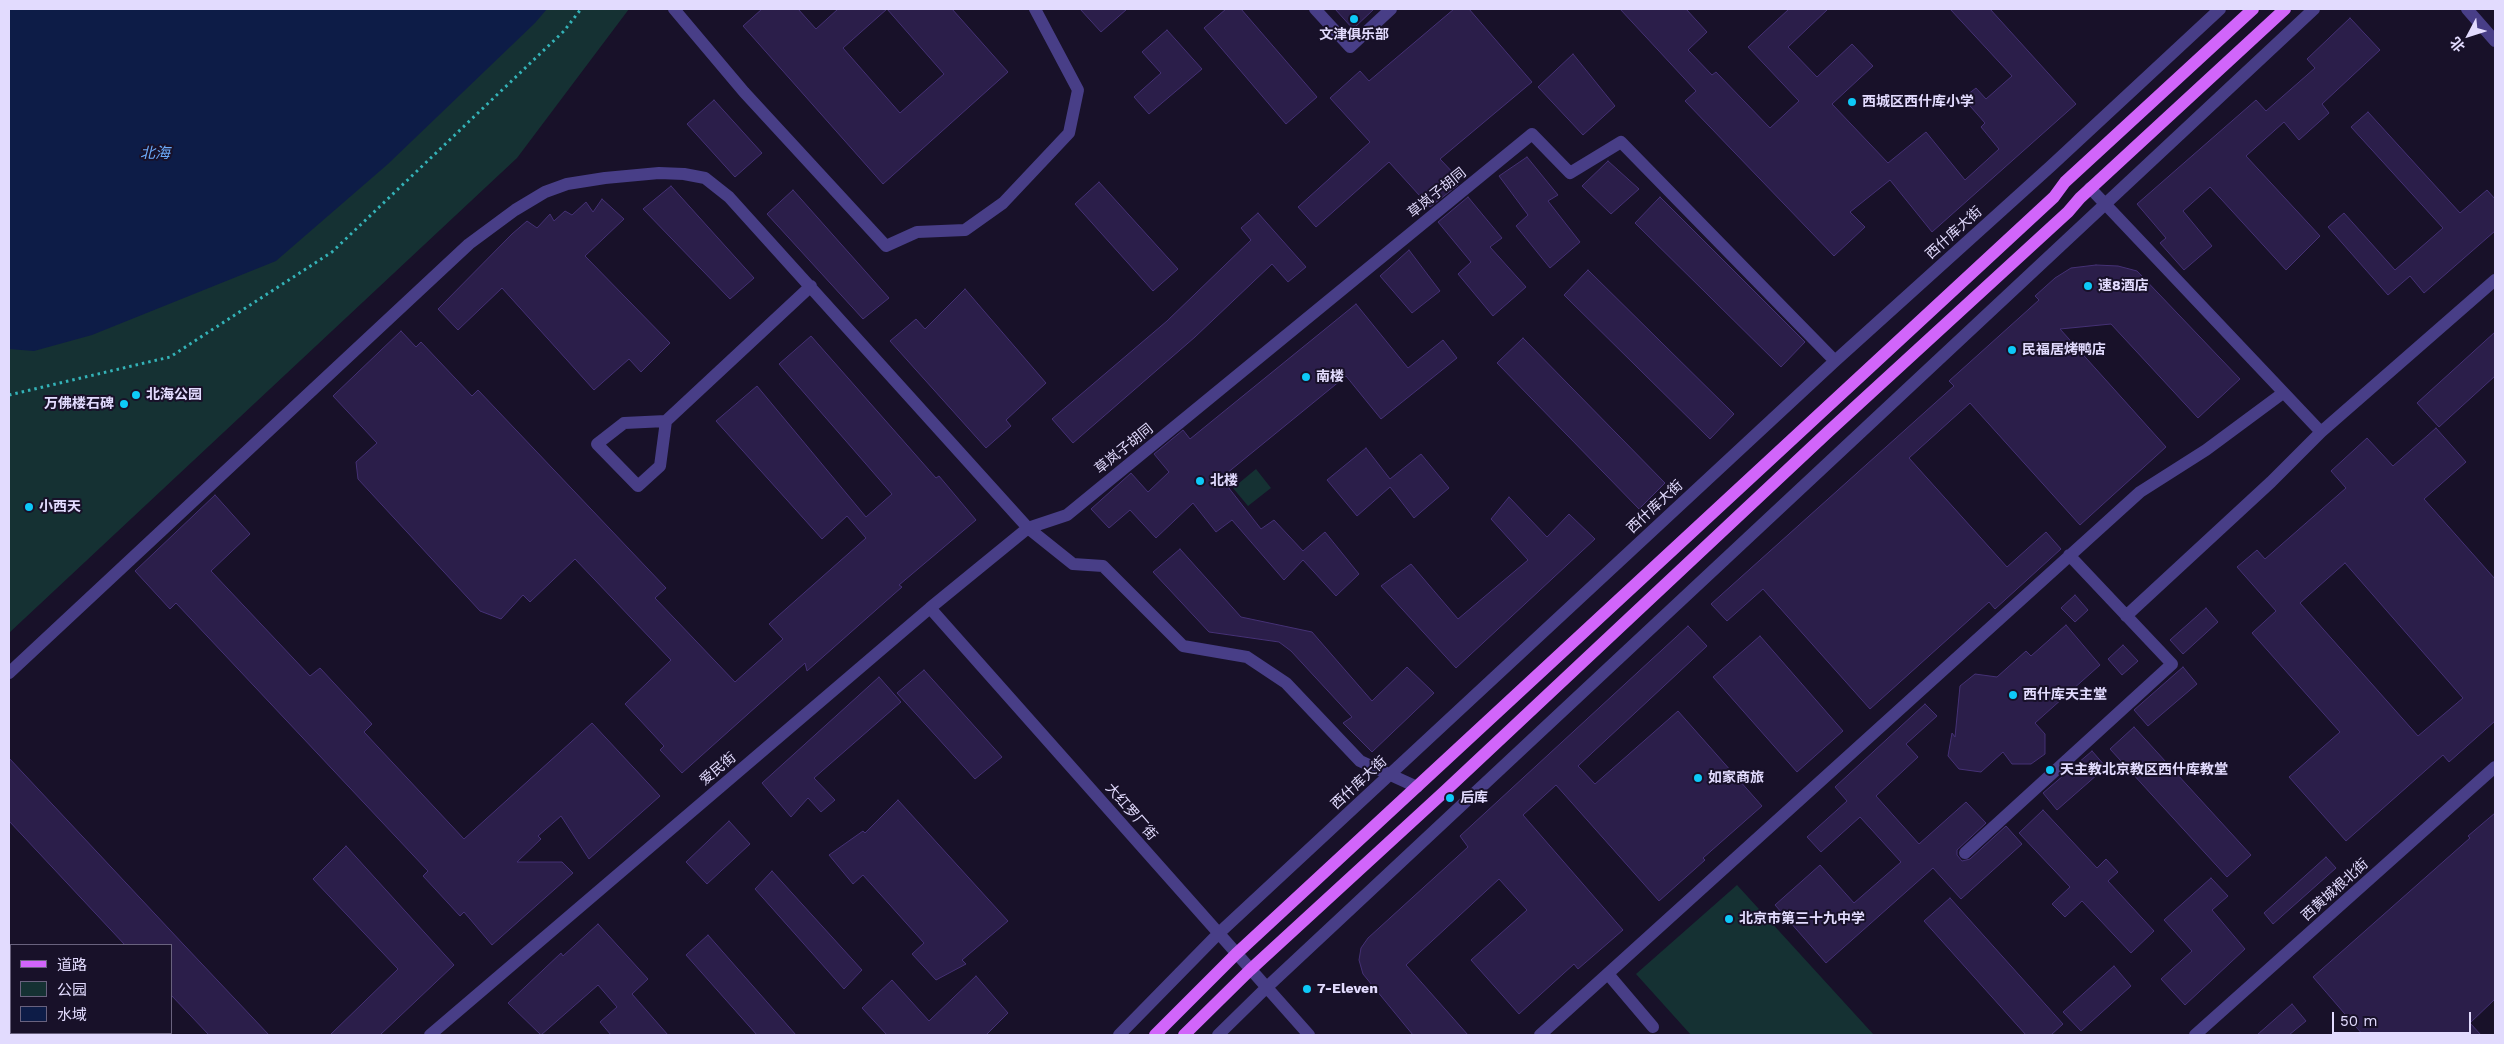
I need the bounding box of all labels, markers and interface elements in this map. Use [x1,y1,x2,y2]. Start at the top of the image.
north arrow [2444,10,2494,60]
marker: 文津俱乐部 [1348,13,1360,25]
place label: 文津俱乐部 [1319,27,1389,43]
text: 北 [2447,34,2468,55]
place label: 西城区西什库小学 [1862,94,1974,110]
marker: 西城区西什库小学 [1846,96,1858,108]
water label: 北海 [140,145,170,163]
street label: 草岚子胡同 [1405,164,1469,222]
street label: 西什库大街 [1922,203,1986,263]
place label: 速8酒店 [2098,278,2149,294]
marker: 速8酒店 [2082,280,2094,292]
place label: 民福居烤鸭店 [2022,342,2106,358]
marker: 民福居烤鸭店 [2006,344,2018,356]
place label: 南楼 [1316,369,1344,385]
marker: 南楼 [1300,371,1312,383]
place label: 北海公园 [146,387,202,403]
marker: 北海公园 [130,389,142,401]
place label: 万佛楼石碑 [44,396,114,412]
marker: 万佛楼石碑 [118,398,130,410]
street label: 草岚子胡同 [1092,420,1156,478]
place label: 北楼 [1210,473,1238,489]
marker: 北楼 [1194,475,1206,487]
street label: 西什库大街 [1624,477,1686,537]
place label: 小西天 [39,499,81,515]
marker: 小西天 [23,501,35,513]
place label: 西什库天主堂 [2023,687,2107,703]
marker: 西什库天主堂 [2007,689,2019,701]
street label: 爱民街 [697,749,739,789]
street label: 西什库大街 [1328,753,1390,813]
place label: 天主教北京教区西什库教堂 [2060,762,2228,778]
marker: 天主教北京教区西什库教堂 [2044,764,2056,776]
place label: 如家商旅 [1708,770,1764,786]
marker: 如家商旅 [1692,772,1704,784]
street label: 大红罗厂街 [1102,780,1160,844]
place label: 后库 [1460,790,1488,806]
marker: 后库 [1444,792,1456,804]
street label: 西黄城根北街 [2298,856,2372,924]
place label: 北京市第三十九中学 [1739,911,1865,927]
marker: 北京市第三十九中学 [1723,913,1735,925]
legend [10,944,172,1034]
text: 道路 [57,956,87,974]
text: 公园 [57,981,87,999]
place label: 7-Eleven [1317,981,1378,997]
marker: 7-Eleven [1301,983,1313,995]
scale bar [2334,1002,2473,1034]
text: 水域 [57,1006,87,1024]
text: 50 m [2340,1012,2377,1030]

